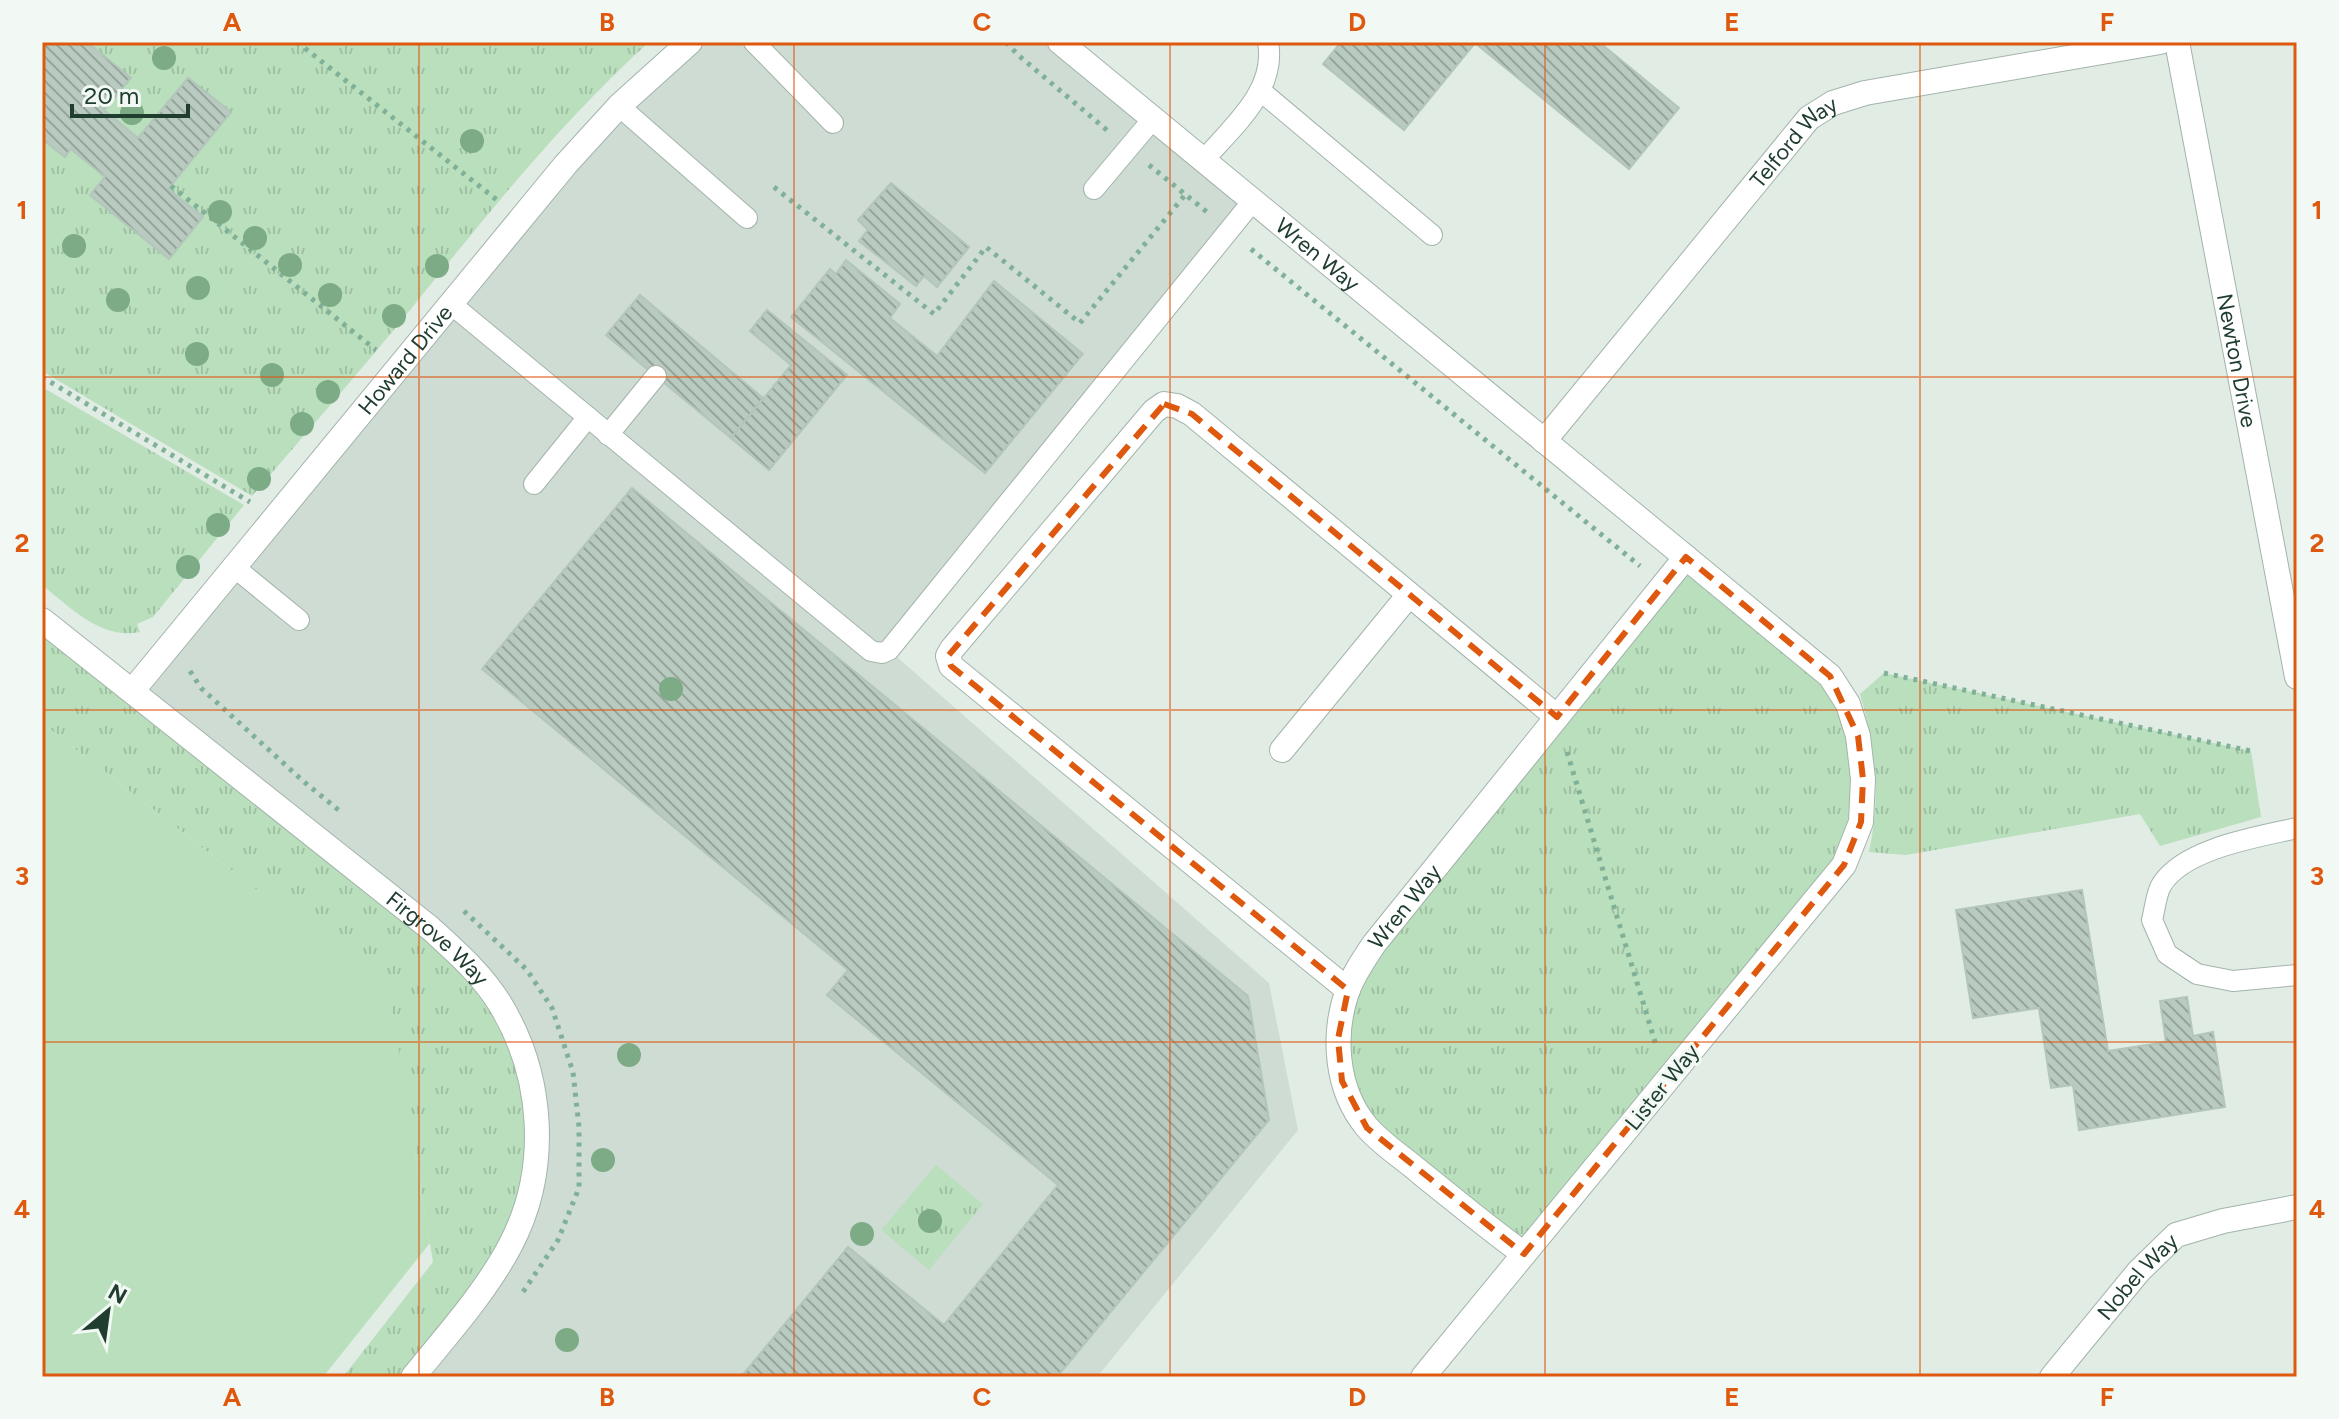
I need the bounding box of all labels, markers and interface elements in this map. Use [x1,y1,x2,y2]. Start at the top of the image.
text: A [223,6,242,38]
text: B [599,6,615,38]
text: C [973,6,992,38]
text: D [1348,6,1366,38]
text: E [1724,6,1740,38]
text: F [2100,6,2114,38]
scale bar [72,68,188,118]
text: 20 m [84,81,139,110]
street label: Telford Way [1744,90,1843,193]
text: 1 [17,194,27,226]
text: 1 [2312,194,2322,226]
street label: Wren Way [1270,212,1366,297]
street label: Newton Drive [2211,291,2263,430]
street label: Howard Drive [352,299,458,420]
text: 2 [14,527,30,559]
text: 2 [2309,527,2325,559]
street label: Wren Way [1362,858,1447,954]
text: 3 [15,860,29,892]
text: 3 [2310,860,2324,892]
street label: Firgrove Way [381,885,495,991]
street label: Lister Way [1619,1038,1705,1135]
text: 4 [14,1193,30,1225]
text: 4 [2309,1193,2325,1225]
street label: Nobel Way [2091,1227,2184,1325]
north arrow [68,1271,148,1351]
text: N [103,1278,131,1310]
text: A [223,1381,242,1413]
text: B [599,1381,615,1413]
text: C [973,1381,992,1413]
text: D [1348,1381,1366,1413]
text: E [1724,1381,1740,1413]
text: F [2100,1381,2114,1413]

